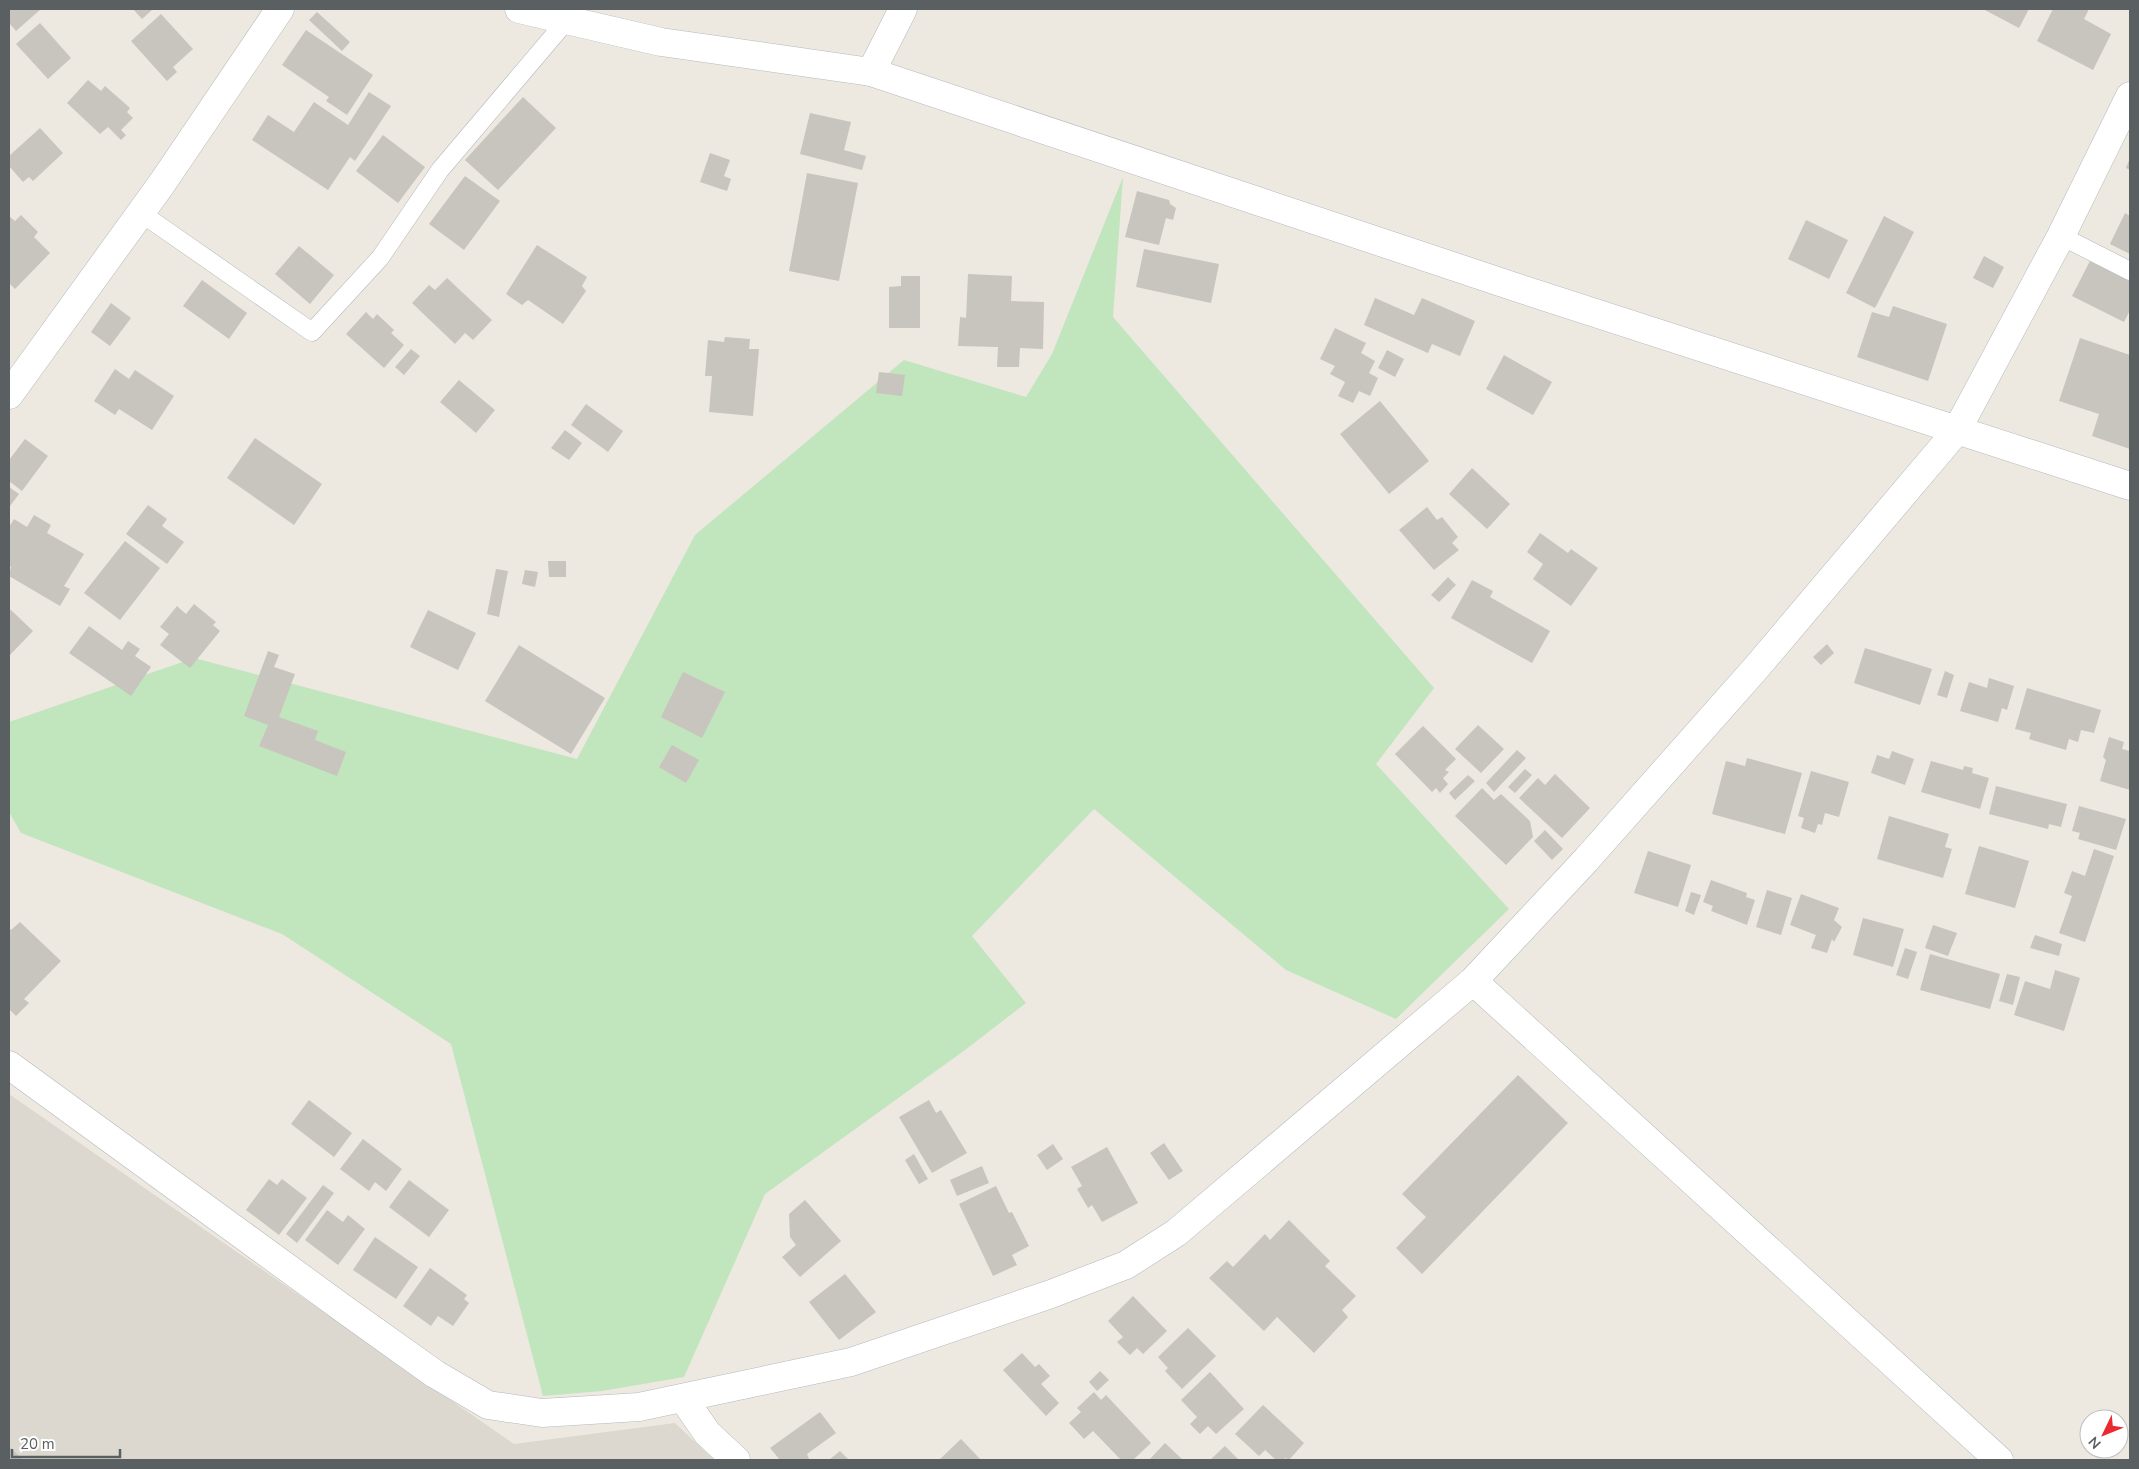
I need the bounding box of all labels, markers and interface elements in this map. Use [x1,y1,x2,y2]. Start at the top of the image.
north arrow [2079,1409,2129,1459]
scale bar [12,1426,120,1458]
text: N [2084,1432,2105,1453]
text: 20 m [20,1434,55,1454]

